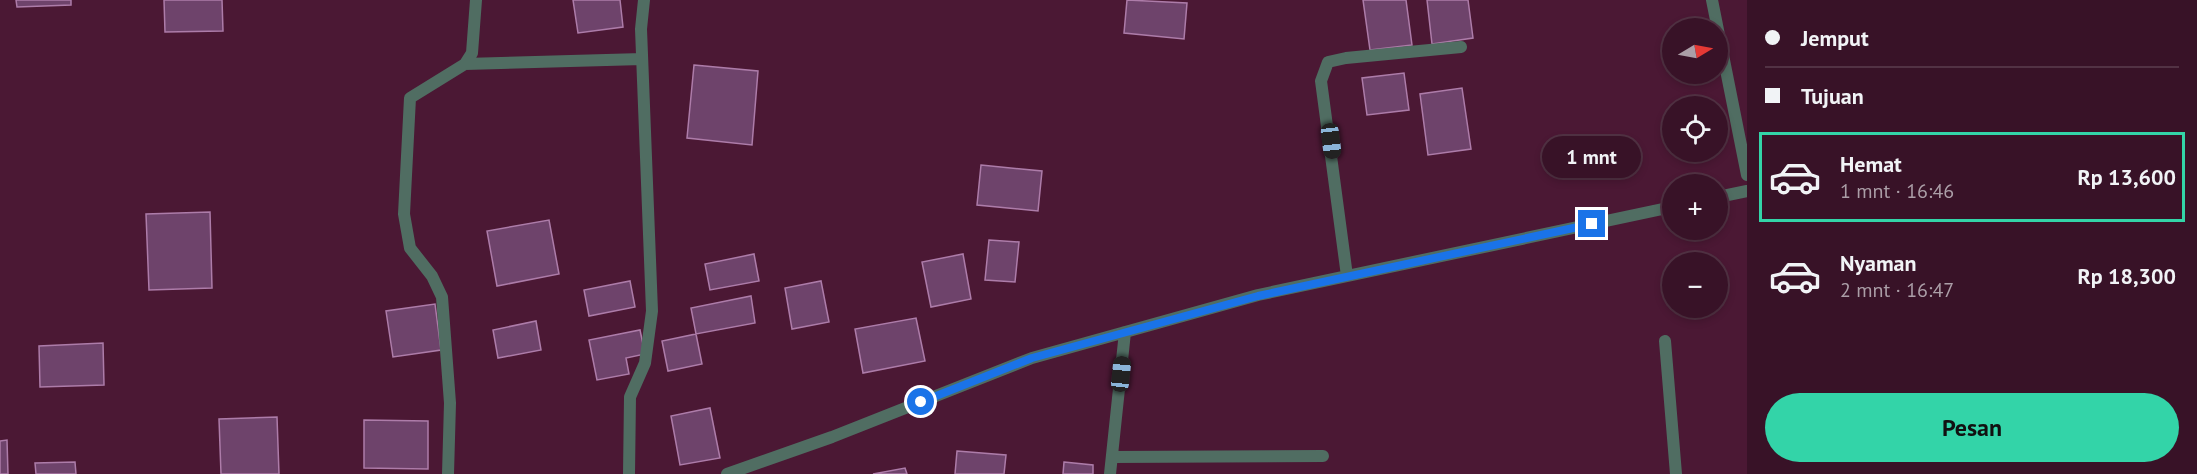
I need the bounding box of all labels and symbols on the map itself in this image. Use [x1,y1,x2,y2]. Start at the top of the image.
north arrow [1662,18,1728,84]
car [1320,122,1342,160]
callout: 1 mnt [1542,137,1642,179]
route end [1578,210,1605,237]
car [1110,355,1132,393]
route start [907,388,934,415]

